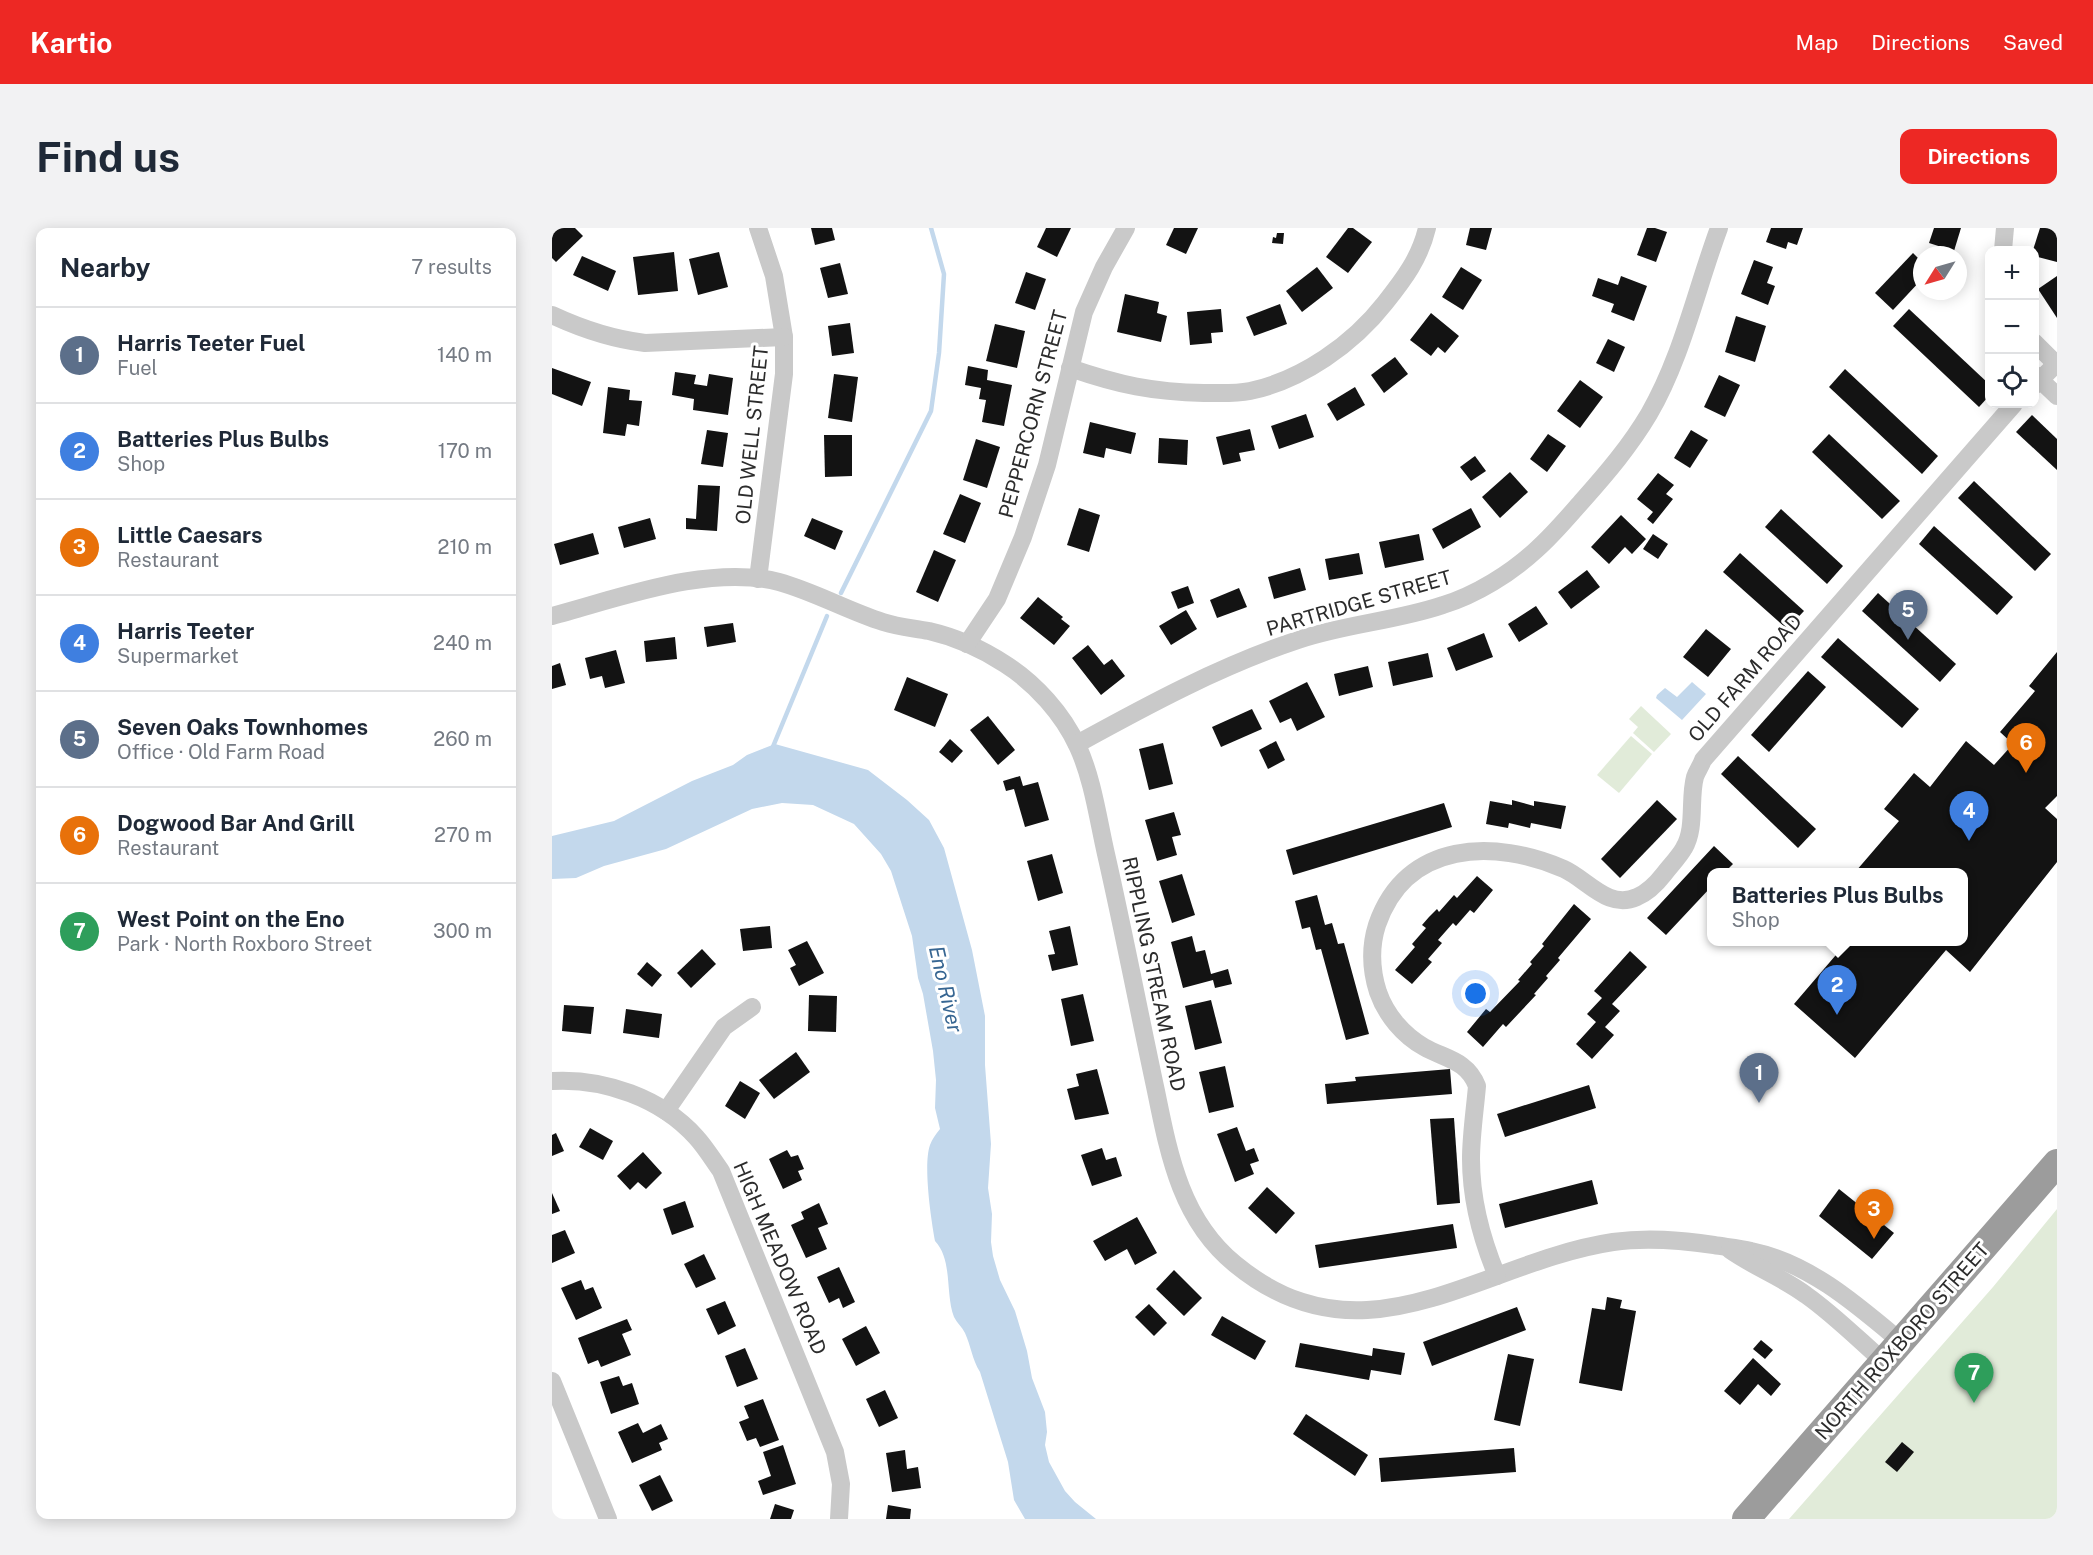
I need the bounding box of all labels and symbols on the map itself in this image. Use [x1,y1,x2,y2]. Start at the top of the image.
north arrow [1913,246,1967,300]
street label: PEPPERCORN STREET [994,307,1072,521]
street label: OLD WELL STREET [731,344,773,526]
street label: PARTRIDGE STREET [1264,565,1454,641]
pin: 5 [1888,590,1928,640]
street label: OLD FARM ROAD [1683,609,1807,747]
pin: 6 [2006,724,2046,773]
pin: 4 [1950,792,1988,841]
street label: RIPPLING STREAM ROAD [1117,854,1191,1094]
water label: Eno River [924,943,968,1036]
pin: 2 [1818,966,1856,1015]
your location [1461,979,1490,1008]
pin: 1 [1740,1054,1778,1103]
street label: HIGH MEADOW ROAD [728,1158,832,1358]
pin: 3 [1854,1190,1894,1239]
street label: NORTH ROXBORO STREET [1810,1237,1994,1444]
pin: 7 [1954,1354,1994,1403]

